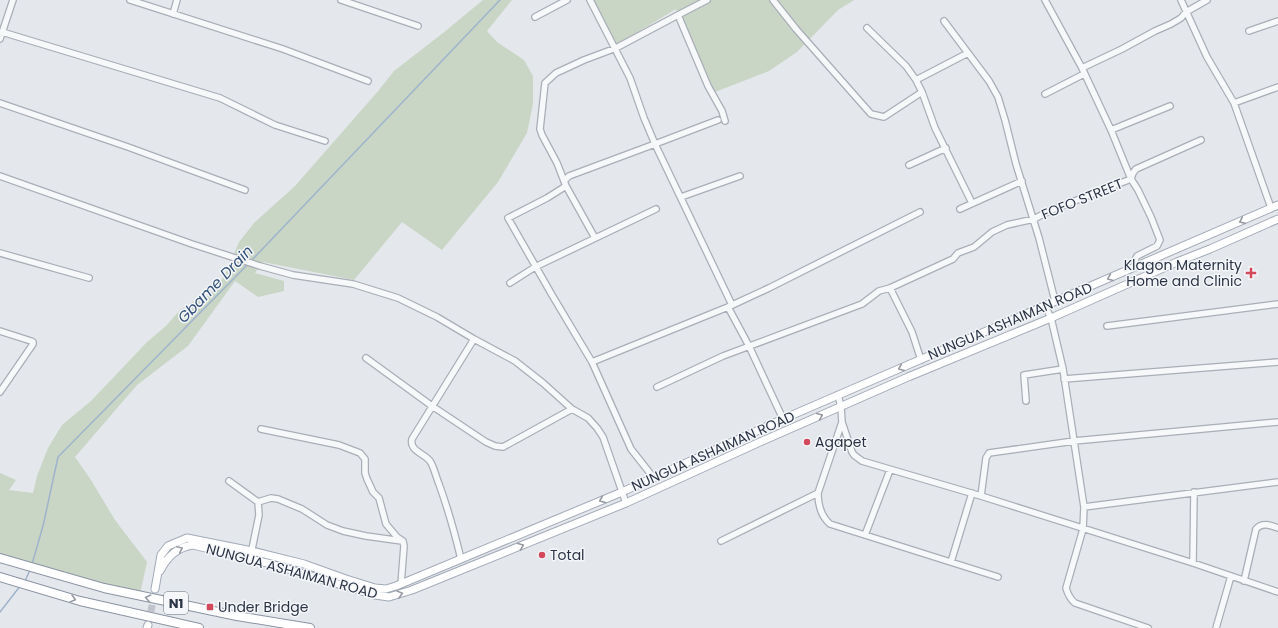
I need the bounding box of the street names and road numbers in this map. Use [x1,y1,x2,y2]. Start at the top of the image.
street label: FOFO STREET [1038,173,1126,224]
street label: NUNGUA ASHAIMAN ROAD [925,277,1095,365]
street label: NUNGUA ASHAIMAN ROAD [628,406,798,496]
street label: NUNGUA ASHAIMAN ROAD [204,538,380,604]
road number: N1 [164,592,188,614]

